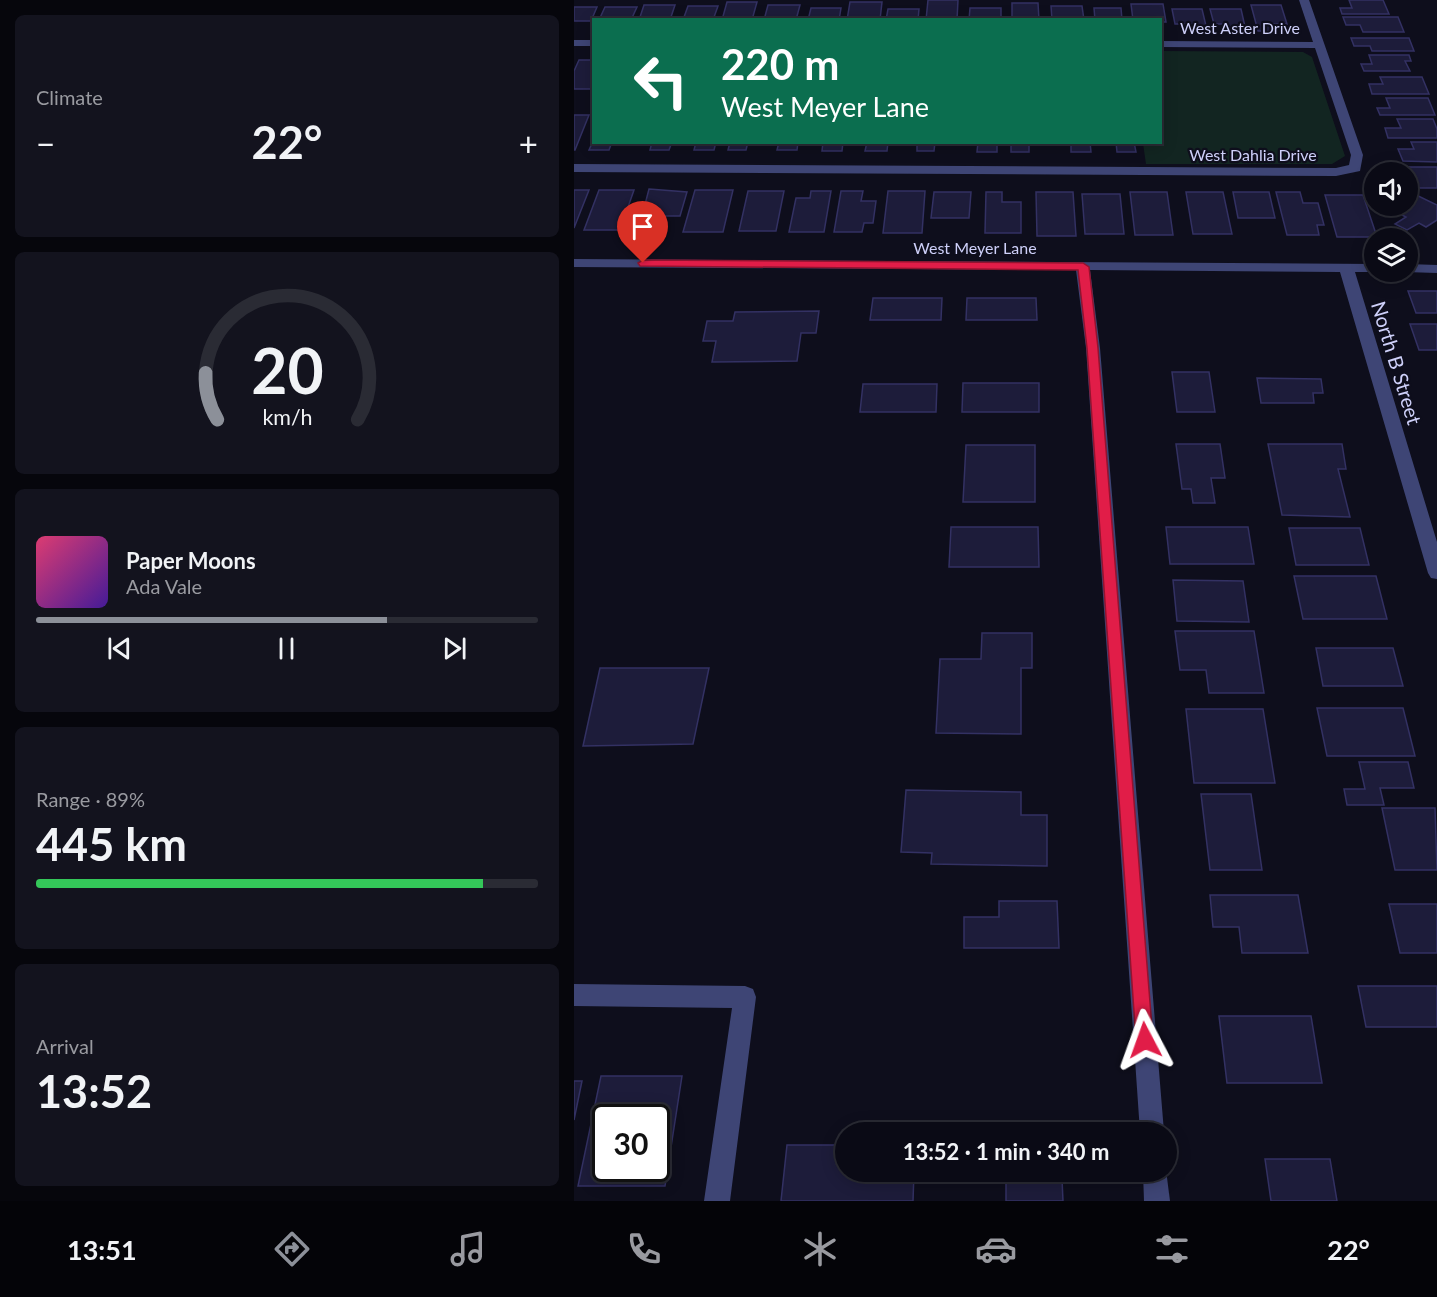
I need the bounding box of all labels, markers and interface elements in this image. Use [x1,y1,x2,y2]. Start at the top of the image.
street label: West Aster Drive [1180,18,1300,37]
text: 220 m [721,39,839,89]
icon: left [622,42,700,120]
text: Climate [36,85,103,109]
text: West Meyer Lane [721,90,929,123]
text: 22° [252,115,322,169]
text: − [36,123,55,163]
text: + [519,123,538,163]
street label: West Dahlia Drive [1189,145,1317,164]
map controls [1364,162,1418,282]
button: sound [1364,162,1418,216]
pin [617,201,668,263]
icon: arrive [626,210,659,243]
button: layers [1364,228,1418,282]
street label: West Meyer Lane [913,238,1037,257]
street label: North B Street [1367,298,1427,427]
text: 20 [251,332,323,407]
text: km/h [262,405,312,431]
text: Paper Moons [126,547,256,574]
text: Ada Vale [126,574,202,598]
icon: previous [103,632,136,665]
icon: pause [270,632,303,665]
icon: next [438,632,471,665]
text: Range · 89% [36,787,145,811]
text: 445 km [36,817,187,871]
position arrow [1113,1008,1177,1072]
text: Arrival [36,1034,94,1058]
text: 13:52 [36,1064,152,1118]
speed limit sign: 30 [592,1104,670,1182]
text: 13:52 · 1 min · 340 m [903,1138,1109,1165]
icon: directions [271,1228,313,1270]
icon: music [447,1228,489,1270]
icon: phone [623,1228,665,1270]
icon: climate [799,1228,841,1270]
icon: car [975,1228,1017,1270]
icon: filters [1151,1228,1193,1270]
text: 13:51 [67,1233,137,1266]
text: 22° [1327,1233,1370,1266]

